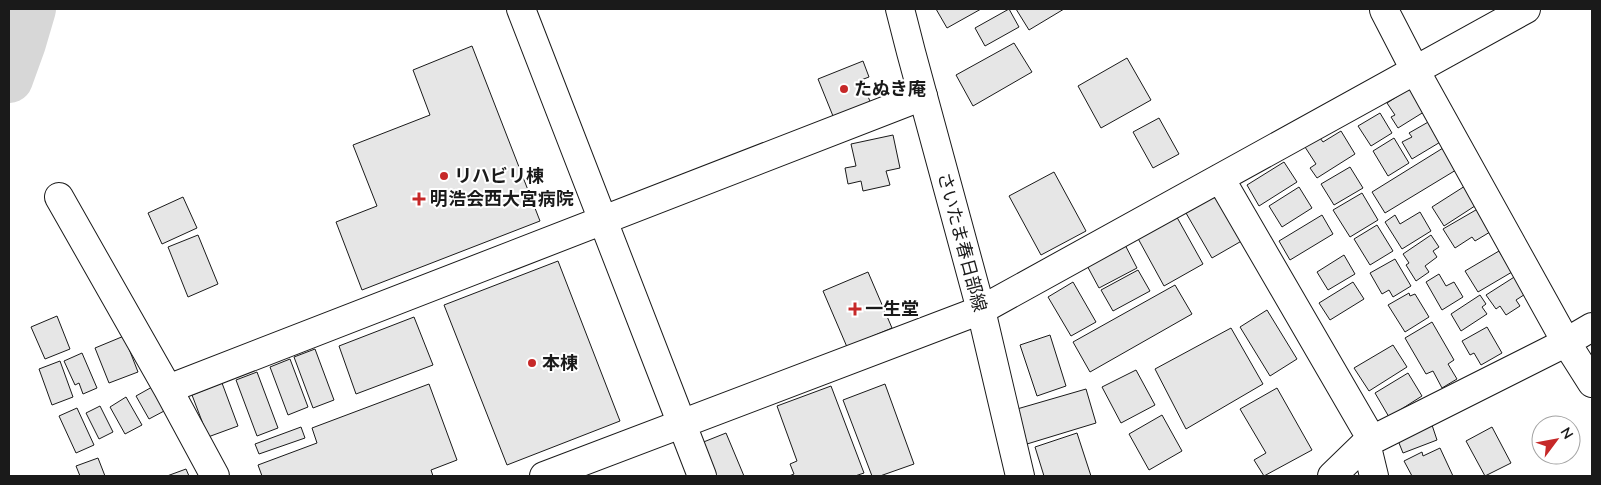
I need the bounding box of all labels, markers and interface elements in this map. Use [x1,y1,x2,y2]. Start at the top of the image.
place label: たぬき庵 [854,77,926,100]
marker: たぬき庵 [838,83,850,95]
place label: リハビリ棟 [454,164,544,187]
marker: リハビリ棟 [438,170,450,182]
street label: さいたま春日部線 [933,170,992,314]
place label: 明浩会西大宮病院 [430,187,574,210]
marker: 明浩会西大宮病院 [412,192,426,206]
place label: 一生堂 [865,297,919,320]
marker: 一生堂 [849,303,861,315]
place label: 本棟 [542,351,578,374]
marker: 本棟 [526,357,538,369]
north arrow [1531,415,1581,465]
text: N [1557,424,1577,442]

